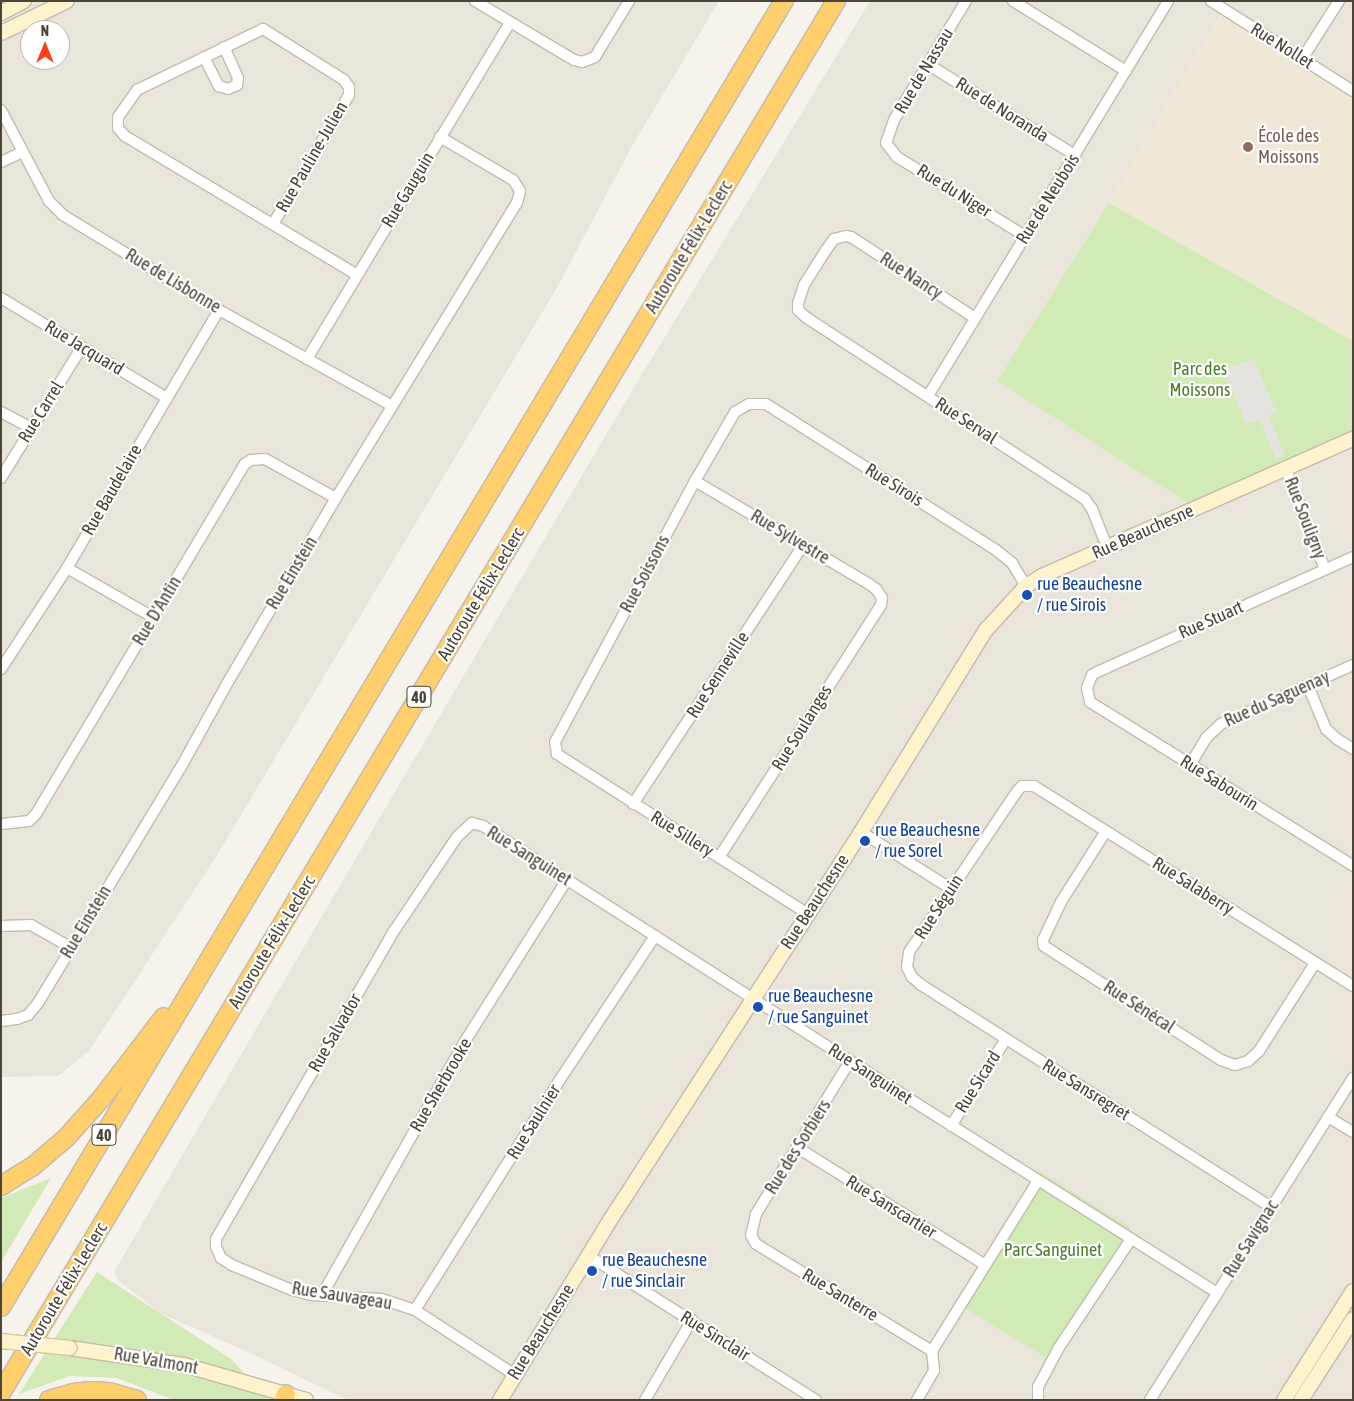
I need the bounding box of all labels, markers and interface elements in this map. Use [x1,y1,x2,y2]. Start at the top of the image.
street label: Rue Nollet [1247,18,1317,74]
north arrow [20,20,70,70]
text: N [41,23,49,39]
street label: Rue de Nassau [890,24,958,118]
street label: Rue de Noranda [952,73,1052,147]
street label: Rue Pauline-Julien [272,98,352,216]
place label: École des Moissons [1258,126,1319,168]
marker: École des Moissons [1242,141,1254,153]
street label: Rue Gauguin [377,148,439,232]
street label: Rue de Neubois [1012,150,1084,248]
street label: Rue du Niger [913,160,995,222]
street label: Autoroute Félix-Leclerc [641,177,737,317]
street label: Rue de Lisbonne [121,244,225,318]
street label: Rue Nancy [876,248,946,304]
street label: Rue Jacquard [40,316,128,380]
park label: Parc des Moissons [1170,359,1230,402]
street label: Rue Carrel [14,377,68,447]
street label: Rue Serval [931,393,1001,449]
street label: Rue Baudelaire [77,441,147,539]
street label: Rue Sirois [861,459,927,511]
street label: Rue Souligny [1280,474,1330,562]
street label: Rue Beauchesne [1089,500,1197,564]
street label: Rue Sylvestre [747,505,833,569]
street label: Autoroute Félix-Leclerc [433,524,529,664]
street label: Rue Soissons [616,532,674,616]
street label: Rue Einstein [262,533,322,613]
street label: Rue D'Antin [128,572,186,650]
place label: rue Beauchesne / rue Sirois [1037,574,1142,616]
marker: rue Beauchesne / rue Sirois [1021,589,1033,601]
street label: Rue Stuart [1175,596,1247,644]
street label: Rue Senneville [682,628,754,722]
street label: Rue du Saguenay [1221,666,1333,732]
street label: Rue Soulanges [767,681,837,775]
road number: 40 [405,684,433,710]
street label: Rue Sabourin [1176,750,1262,816]
street label: Rue Sillery [646,806,718,862]
place label: rue Beauchesne / rue Sorel [875,820,980,862]
street label: Rue Sanguinet [483,821,575,891]
marker: rue Beauchesne / rue Sorel [859,835,871,847]
street label: Rue Beauchesne [776,850,854,954]
street label: Rue Salaberry [1148,852,1238,920]
street label: Rue Séguin [910,870,968,944]
street label: Autoroute Félix-Leclerc [224,872,320,1012]
street label: Rue Einstein [56,882,116,962]
street label: Rue Sénécal [1099,976,1179,1038]
place label: rue Beauchesne / rue Sanguinet [768,986,873,1028]
street label: Rue Salvador [304,990,366,1076]
marker: rue Beauchesne / rue Sanguinet [752,1001,764,1013]
street label: Rue Sherbrooke [405,1034,477,1136]
street label: Rue Sanguinet [824,1039,916,1109]
street label: Rue Sicard [951,1047,1005,1117]
street label: Rue Sansregret [1038,1055,1134,1125]
street label: Rue Saulnier [503,1081,565,1163]
street label: Rue des Sorbiers [760,1096,836,1198]
road number: 40 [90,1122,118,1148]
street label: Rue Sanscartier [842,1171,940,1243]
street label: Rue Savignac [1219,1196,1283,1282]
street label: Autoroute Félix-Leclerc [16,1219,112,1359]
park label: Parc Sanguinet [1004,1239,1102,1261]
place label: rue Beauchesne / rue Sinclair [602,1250,707,1292]
street label: Rue Santerre [798,1264,882,1326]
marker: rue Beauchesne / rue Sinclair [586,1265,598,1277]
street label: Rue Sauvageau [290,1277,394,1315]
street label: Rue Beauchesne [503,1280,579,1384]
street label: Rue Sinclair [676,1306,754,1366]
street label: Rue Valmont [112,1343,200,1379]

